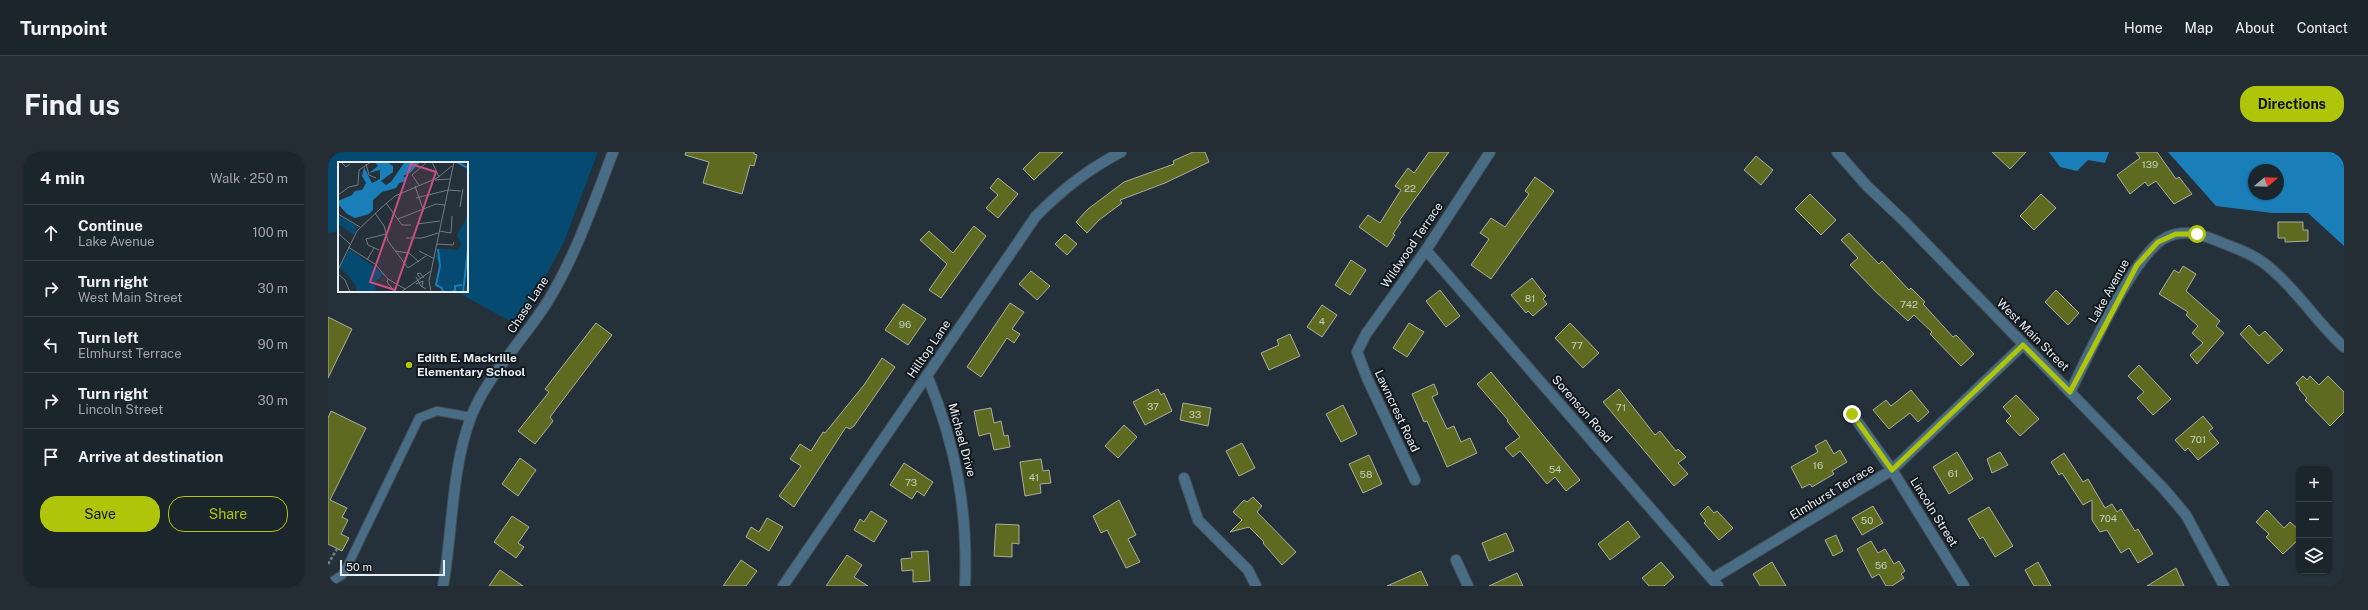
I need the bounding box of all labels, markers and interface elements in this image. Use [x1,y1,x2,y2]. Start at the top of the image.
text: Turnpoint [20,17,107,39]
text: Home [2124,20,2163,36]
text: Map [2185,20,2213,36]
text: About [2235,20,2275,36]
text: Contact [2297,20,2348,36]
button: Directions [2240,86,2344,122]
text: Find us [24,88,120,121]
house number: 139 [2142,158,2158,170]
inset map [338,162,468,292]
north arrow [2248,164,2284,200]
text: 4 min [40,168,85,188]
text: Walk · 250 m [210,171,288,186]
house number: 22 [1404,182,1416,194]
street label: Wildwood Terrace [1378,199,1446,290]
text: Continue [78,217,143,234]
icon: ahead [40,222,62,244]
text: 100 m [252,225,288,240]
route start [2188,225,2206,243]
text: Lake Avenue [78,234,155,249]
street label: Lake Avenue [2086,257,2132,325]
text: Turn right [78,273,148,290]
street label: Chase Lane [505,274,552,336]
icon: right [40,278,62,300]
text: 30 m [258,281,288,296]
text: West Main Street [78,290,182,305]
house number: 81 [1525,292,1535,304]
street label: West Main Street [1994,296,2072,374]
house number: 742 [1900,298,1918,310]
house number: 4 [1319,315,1325,327]
street label: Hilltop Lane [904,317,954,381]
house number: 96 [899,318,911,330]
text: Turn left [78,329,139,346]
icon: left [40,334,62,356]
text: 90 m [258,337,288,352]
house number: 77 [1571,339,1583,351]
text: Elmhurst Terrace [78,346,182,361]
place label: Edith E. Mackrille Elementary School [417,351,526,379]
marker: Edith E. Mackrille Elementary School [404,360,414,370]
street label: Lawncrest Road [1372,368,1422,454]
street label: Sorenson Road [1549,373,1615,445]
text: Turn right [78,385,148,402]
icon: right [40,390,62,412]
text: 30 m [258,393,288,408]
house number: 37 [1147,400,1159,412]
house number: 71 [1616,401,1626,413]
text: Lincoln Street [78,402,163,417]
street label: Michael Drive [945,402,979,479]
route end [1843,405,1861,423]
house number: 33 [1189,408,1201,420]
house number: 701 [2190,433,2206,445]
icon: arrive [40,446,62,468]
text: Arrive at destination [78,448,223,465]
house number: 16 [1813,459,1823,471]
street label: Elmhurst Terrace [1787,461,1877,523]
house number: 54 [1549,463,1561,475]
map controls [2296,466,2332,574]
button: + [2296,466,2332,502]
house number: 61 [1948,467,1958,479]
house number: 58 [1360,468,1372,480]
house number: 41 [1029,471,1039,483]
street label: Lincoln Street [1907,475,1961,549]
house number: 73 [905,476,917,488]
button: Save [40,496,160,532]
button: Share [168,496,288,532]
button: − [2296,502,2332,538]
house number: 704 [2099,512,2117,524]
house number: 50 [1861,514,1873,526]
button: layers [2296,538,2332,574]
scale bar [340,558,445,577]
house number: 56 [1875,559,1887,571]
text: 50 m [346,561,372,573]

